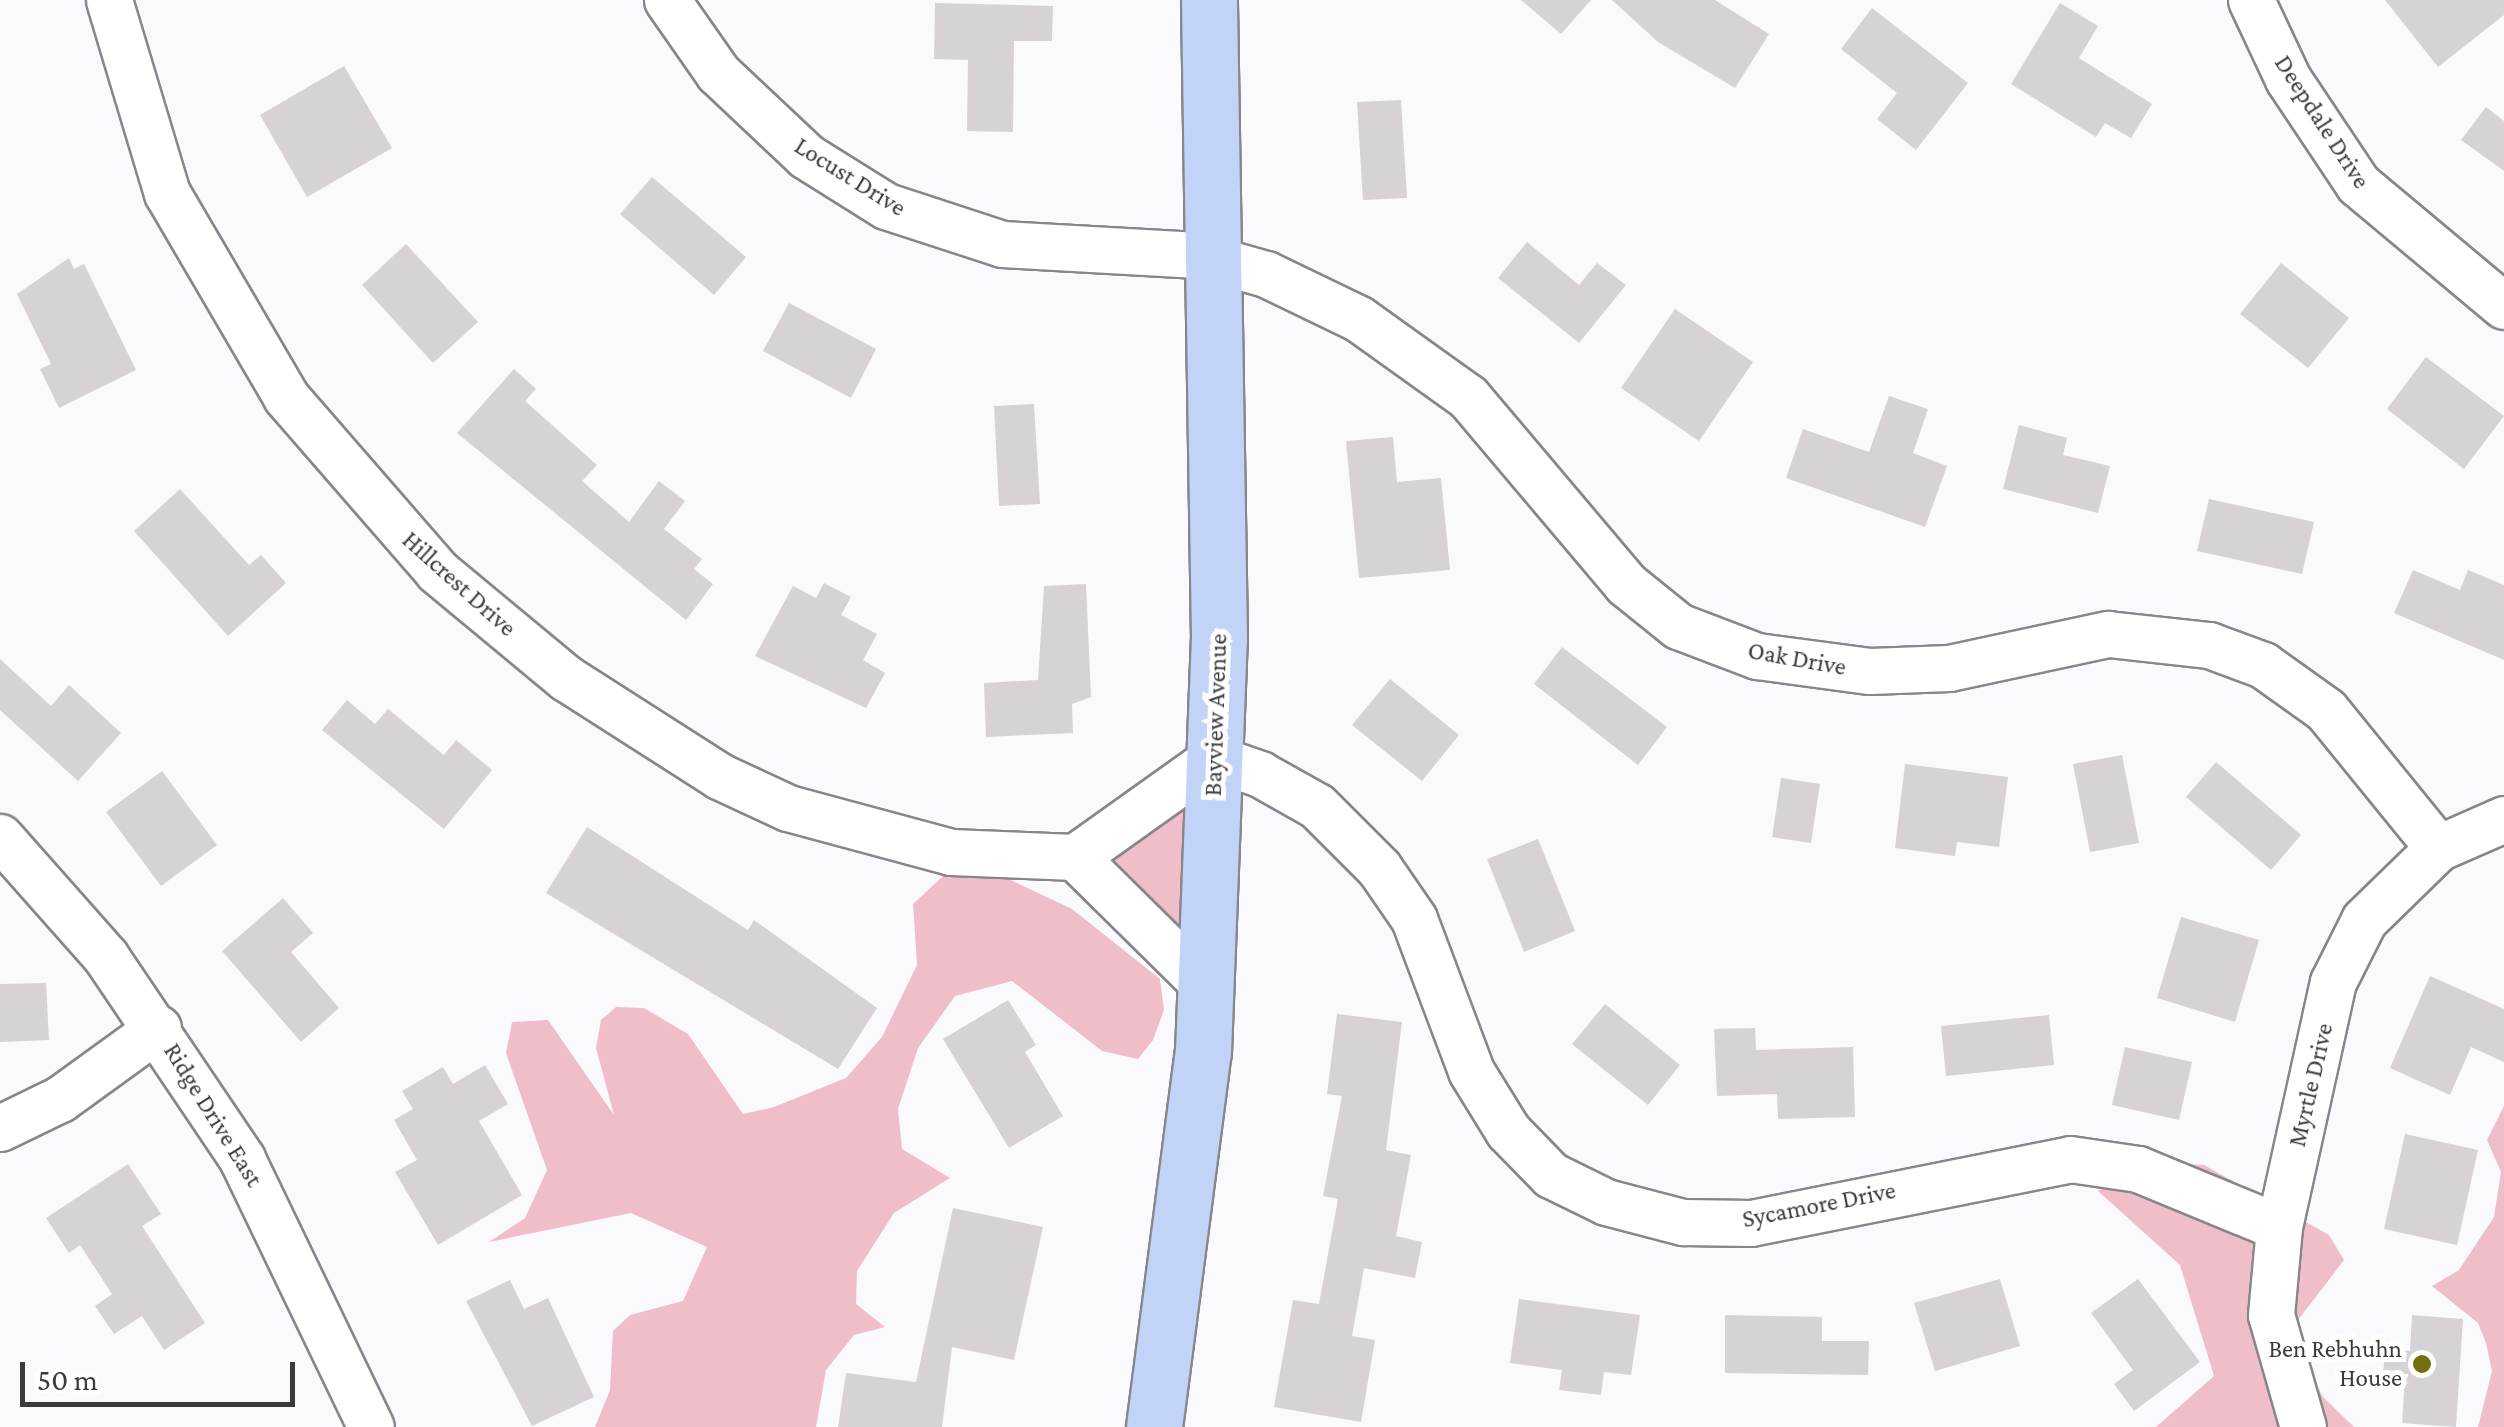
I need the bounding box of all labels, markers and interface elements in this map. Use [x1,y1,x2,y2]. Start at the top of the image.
street label: Deepdale Drive [2268,50,2376,194]
street label: Locust Drive [789,131,911,223]
street label: Hillcrest Drive [396,525,522,643]
street label: Bayview Avenue [1198,633,1234,797]
street label: Oak Drive [1745,636,1849,682]
street label: Myrtle Drive [2282,1020,2340,1150]
street label: Ridge Drive East [157,1038,269,1192]
street label: Sycamore Drive [1740,1175,1898,1235]
place label: Ben Rebhuhn House [2268,1335,2402,1394]
scale bar [25,1342,300,1404]
marker: Ben Rebhuhn House [2411,1353,2433,1375]
text: 50 m [37,1363,98,1396]

